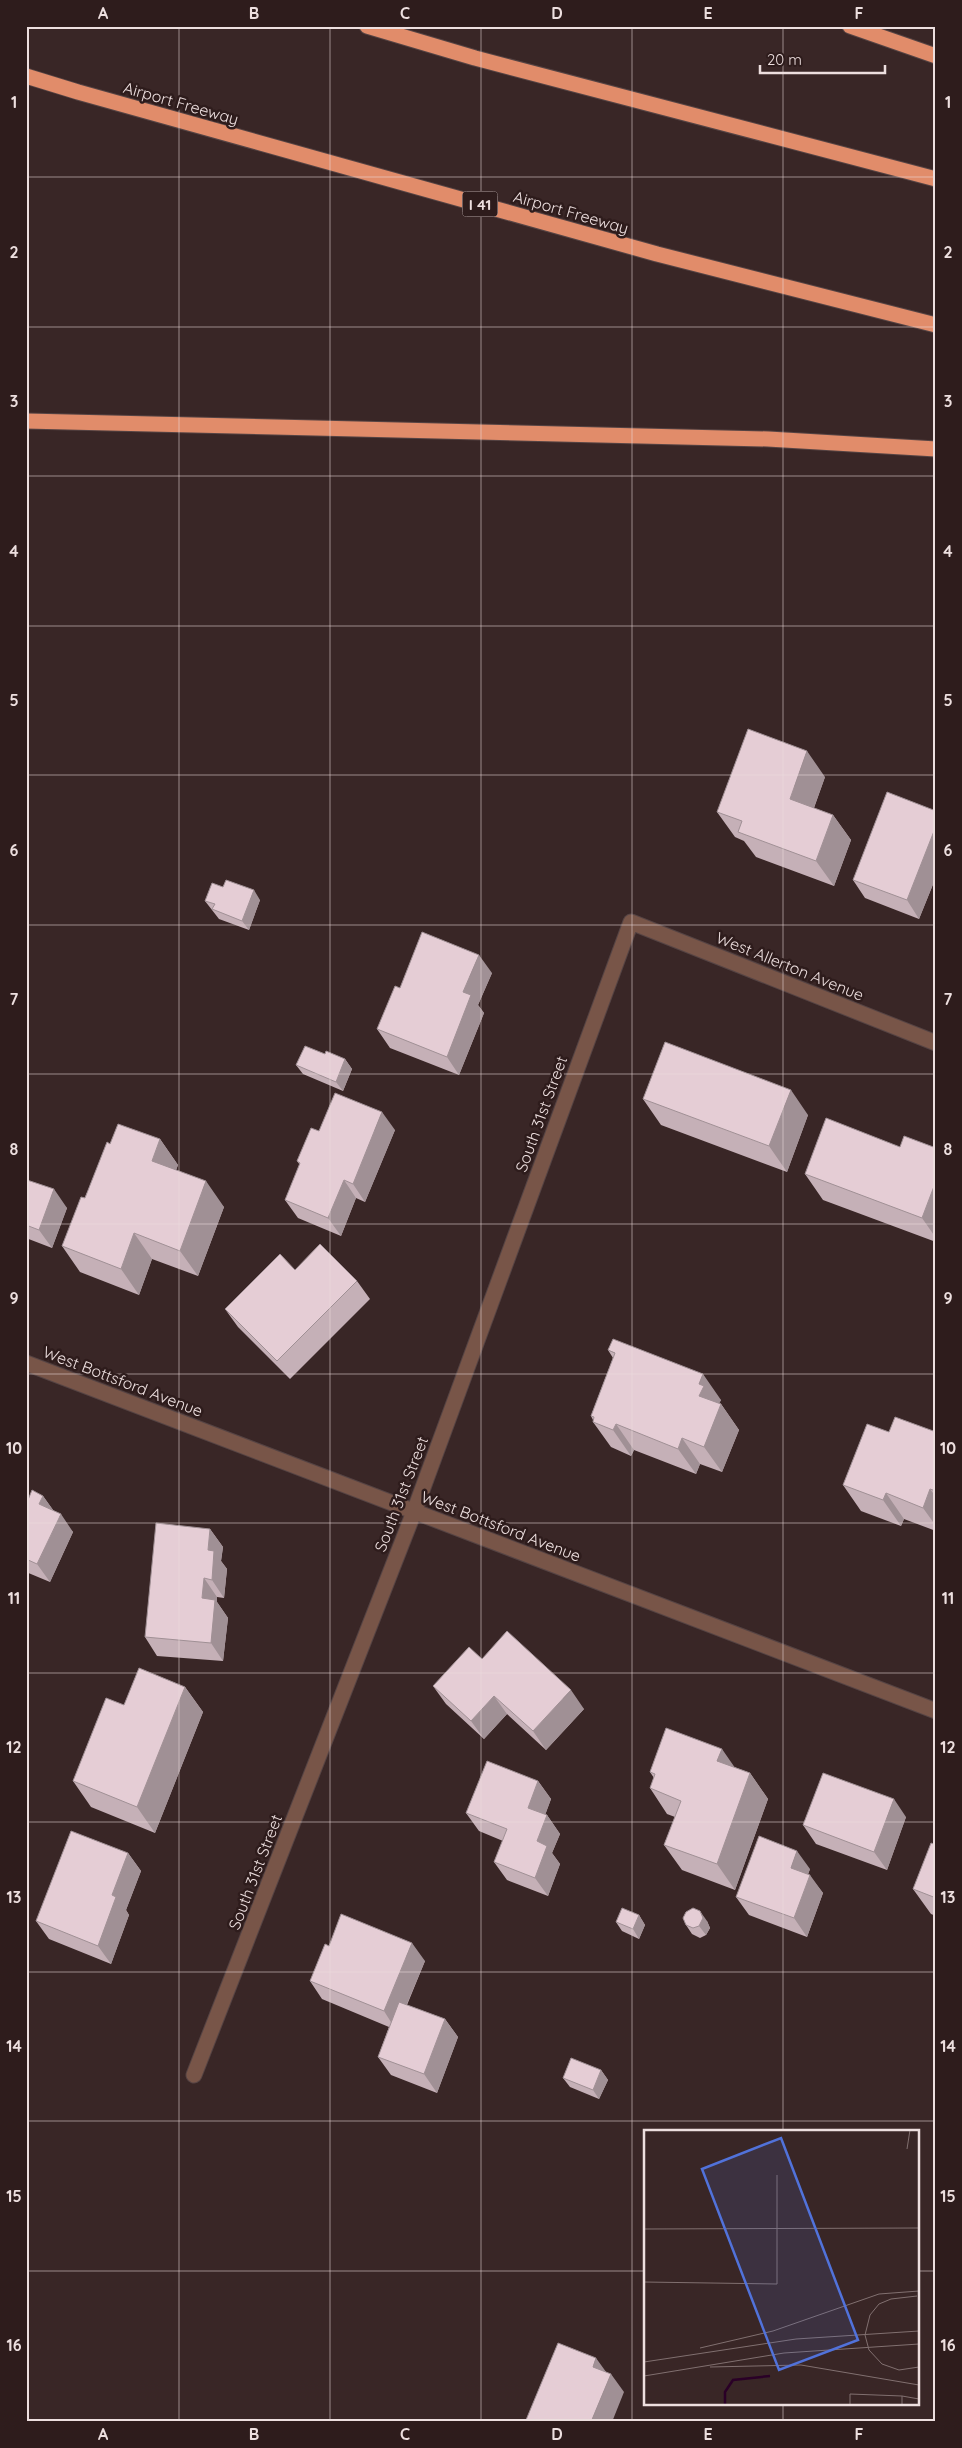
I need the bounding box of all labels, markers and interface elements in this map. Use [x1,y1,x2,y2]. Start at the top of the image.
text: A [98,3,109,23]
text: B [249,3,259,23]
text: C [400,3,410,23]
text: D [551,3,563,23]
text: E [703,3,713,23]
text: F [855,3,864,23]
scale bar [760,42,884,74]
text: 20 m [767,50,802,69]
street label: Airport Freeway [121,77,241,129]
text: 1 [11,92,17,112]
text: 1 [945,92,951,112]
street label: Airport Freeway [511,186,631,238]
road number: I 41 [462,192,498,216]
text: 2 [9,242,19,262]
text: 2 [943,242,953,262]
text: 3 [10,391,18,411]
text: 3 [944,391,952,411]
text: 4 [9,541,19,561]
text: 4 [943,541,953,561]
text: 5 [9,690,19,710]
text: 5 [943,690,953,710]
text: 6 [10,840,19,860]
text: 6 [944,840,953,860]
street label: West Allerton Avenue [713,927,867,1005]
text: 7 [10,989,19,1009]
text: 7 [944,989,953,1009]
street label: South 31st Street [511,1053,571,1175]
text: 8 [10,1139,19,1159]
text: 8 [944,1139,953,1159]
text: 9 [9,1288,19,1308]
text: 9 [943,1288,953,1308]
street label: West Bottsford Avenue [40,1341,206,1421]
street label: South 31st Street [370,1433,432,1555]
text: 10 [6,1438,22,1458]
text: 10 [940,1438,956,1458]
street label: West Bottsford Avenue [418,1486,584,1566]
text: 11 [8,1588,20,1608]
text: 11 [942,1588,954,1608]
text: 12 [6,1737,22,1757]
text: 12 [940,1737,956,1757]
street label: South 31st Street [224,1811,286,1933]
text: 13 [7,1887,21,1907]
text: 13 [941,1887,955,1907]
text: 14 [6,2036,22,2056]
text: 14 [940,2036,956,2056]
inset map [644,2130,920,2406]
text: 15 [6,2186,22,2206]
text: 15 [940,2186,956,2206]
text: 16 [6,2335,22,2355]
text: 16 [940,2335,956,2355]
text: A [98,2424,109,2444]
text: B [249,2424,259,2444]
text: C [400,2424,410,2444]
text: D [551,2424,563,2444]
text: E [703,2424,713,2444]
text: F [855,2424,864,2444]

